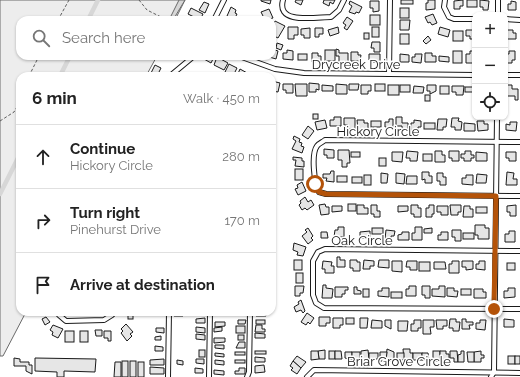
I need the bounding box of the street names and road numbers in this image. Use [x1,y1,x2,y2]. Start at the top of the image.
street label: Drycreek Drive [312,57,401,72]
street label: Hickory Circle [337,124,420,139]
street label: Oak Circle [331,233,393,248]
street label: Briar Grove Circle [347,354,451,369]

